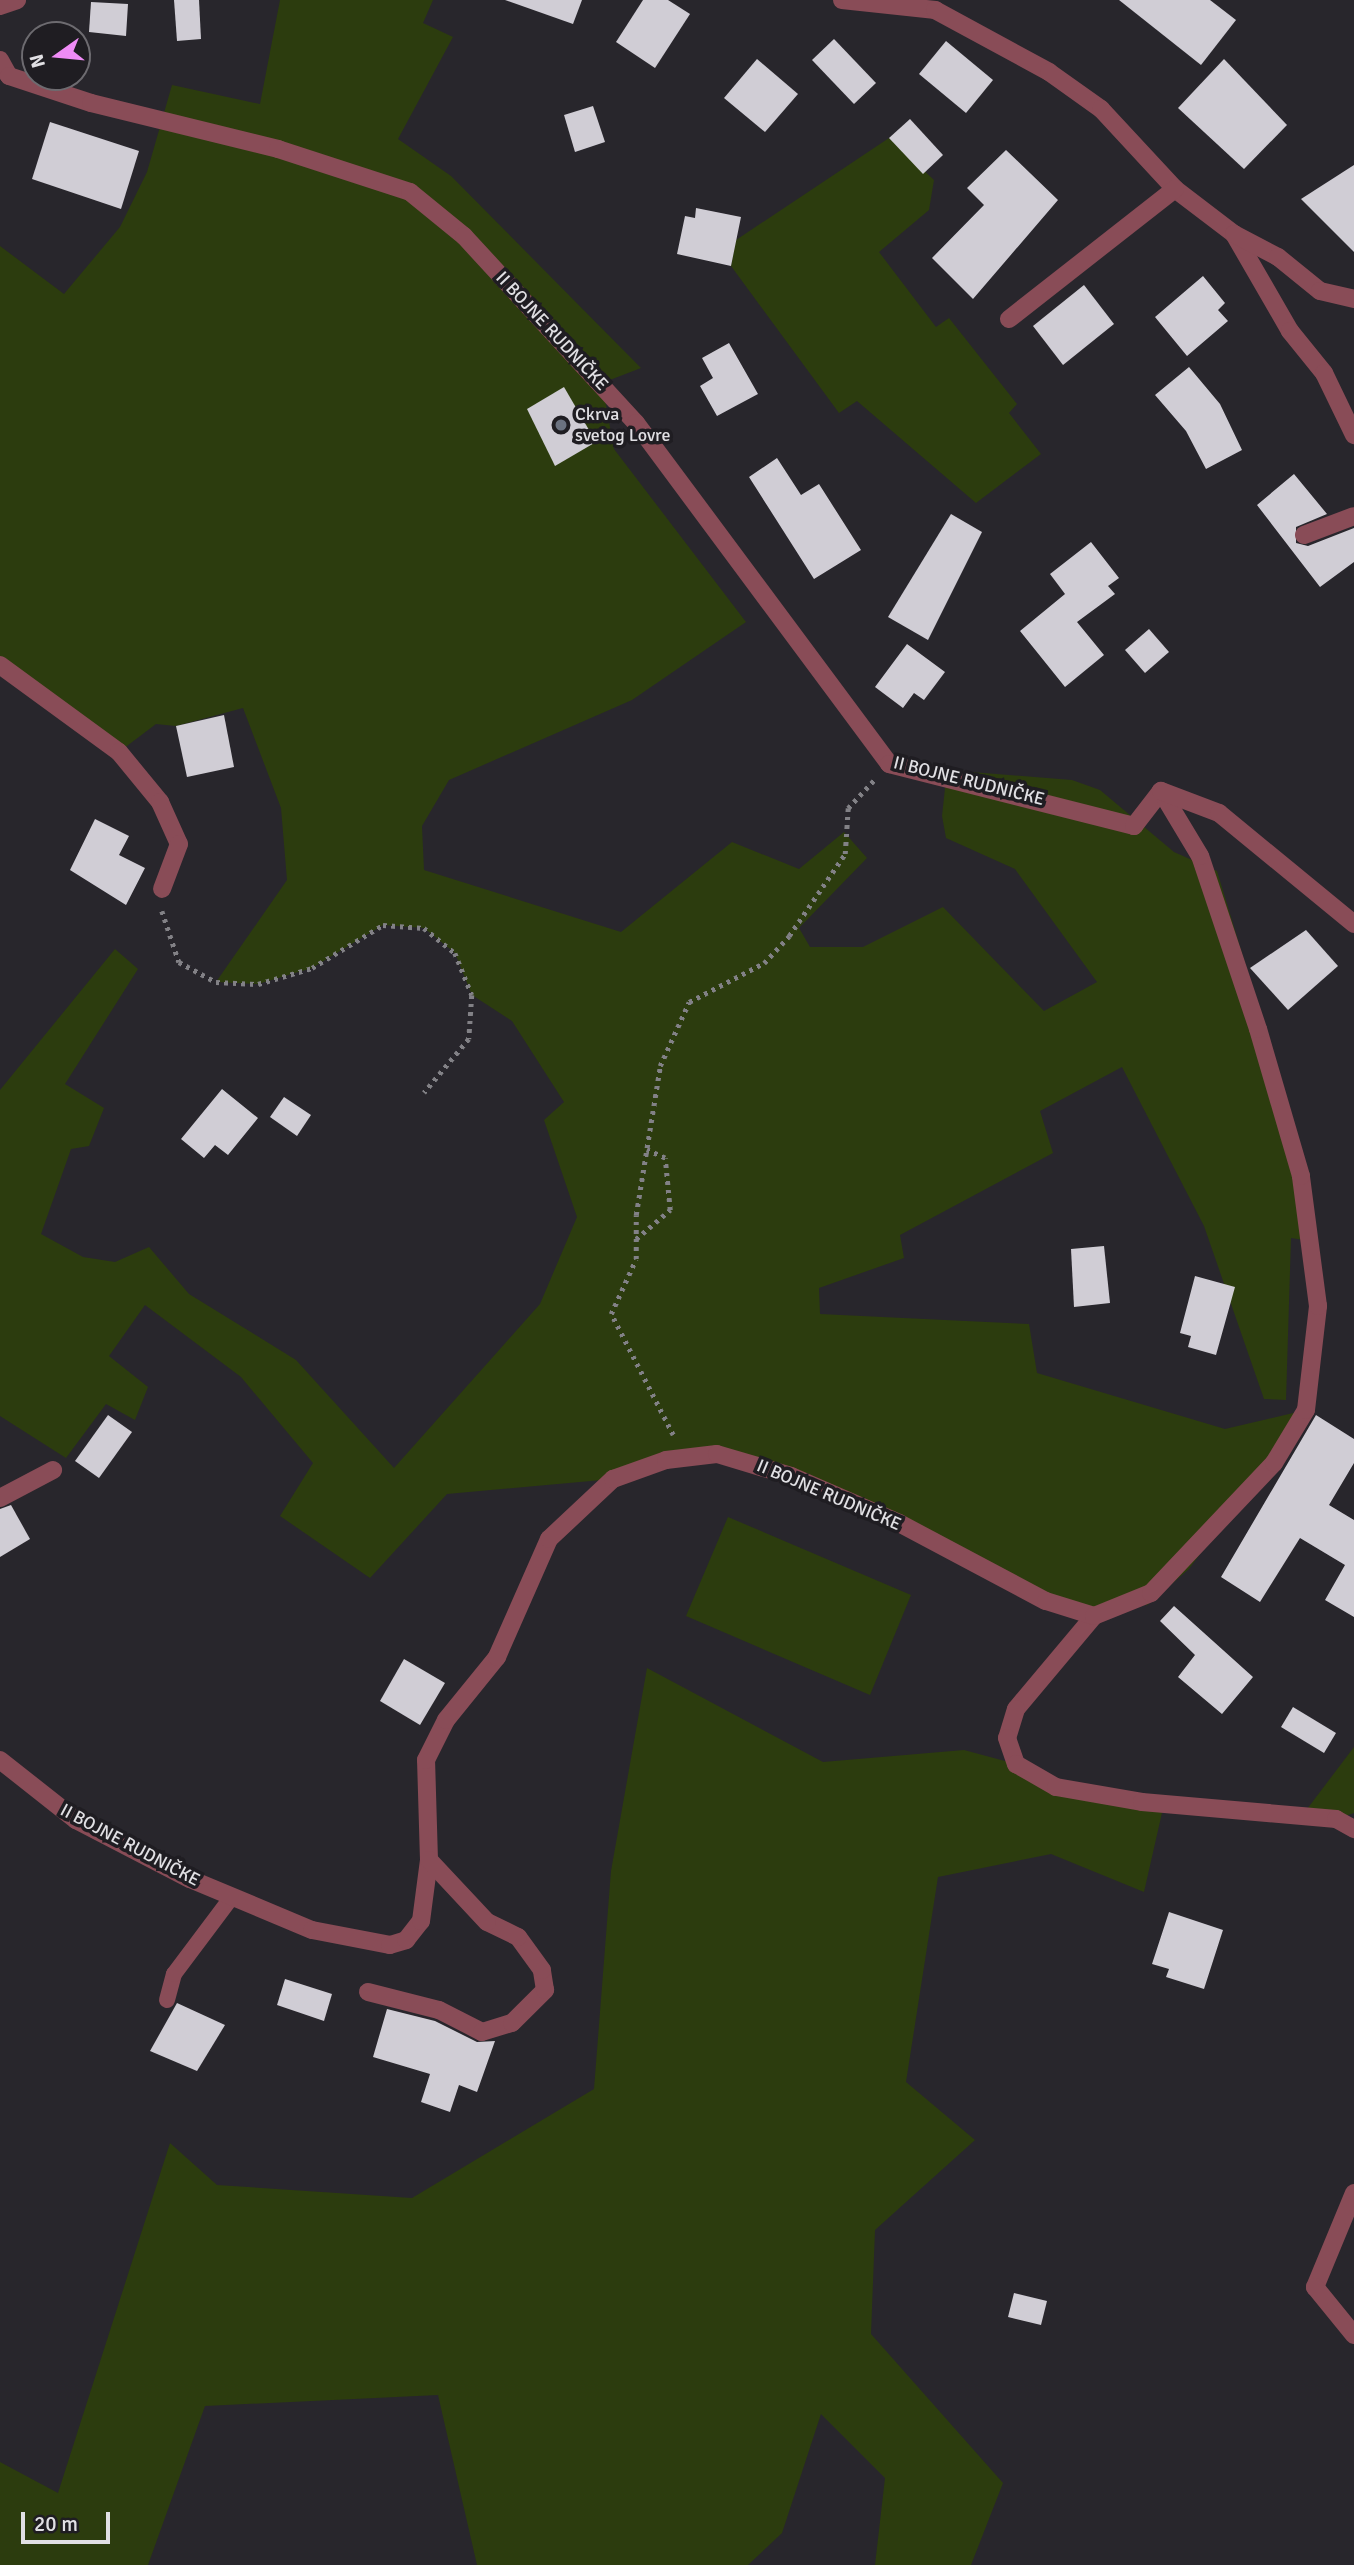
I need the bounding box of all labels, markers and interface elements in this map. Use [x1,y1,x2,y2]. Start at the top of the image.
north arrow [21,21,91,91]
text: N [24,51,51,70]
street label: II BOJNE RUDNIČKE [491,267,613,395]
place label: Ckrva svetog Lovre [575,404,670,446]
marker: Ckrva svetog Lovre [553,417,569,433]
street label: II BOJNE RUDNIČKE [891,752,1047,810]
street label: II BOJNE RUDNIČKE [754,1455,904,1535]
street label: II BOJNE RUDNIČKE [57,1799,203,1891]
scale bar [24,2498,114,2542]
text: 20 m [34,2511,78,2537]

